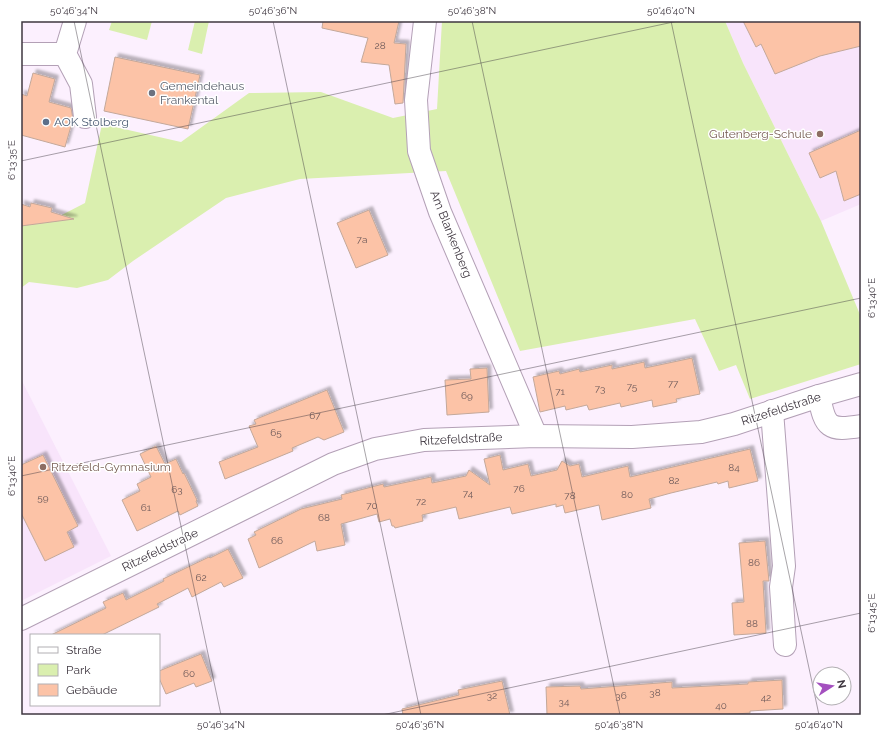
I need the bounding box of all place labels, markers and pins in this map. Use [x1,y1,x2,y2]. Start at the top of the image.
place label: Gemeindehaus Frankental [160,79,244,107]
marker: Gemeindehaus Frankental [147,88,157,98]
place label: AOK Stolberg [54,115,129,129]
marker: AOK Stolberg [41,117,51,127]
place label: Gutenberg-Schule [709,127,812,141]
marker: Gutenberg-Schule [815,129,825,139]
place label: Ritzefeld-Gymnasium [51,460,171,474]
marker: Ritzefeld-Gymnasium [38,462,48,472]

